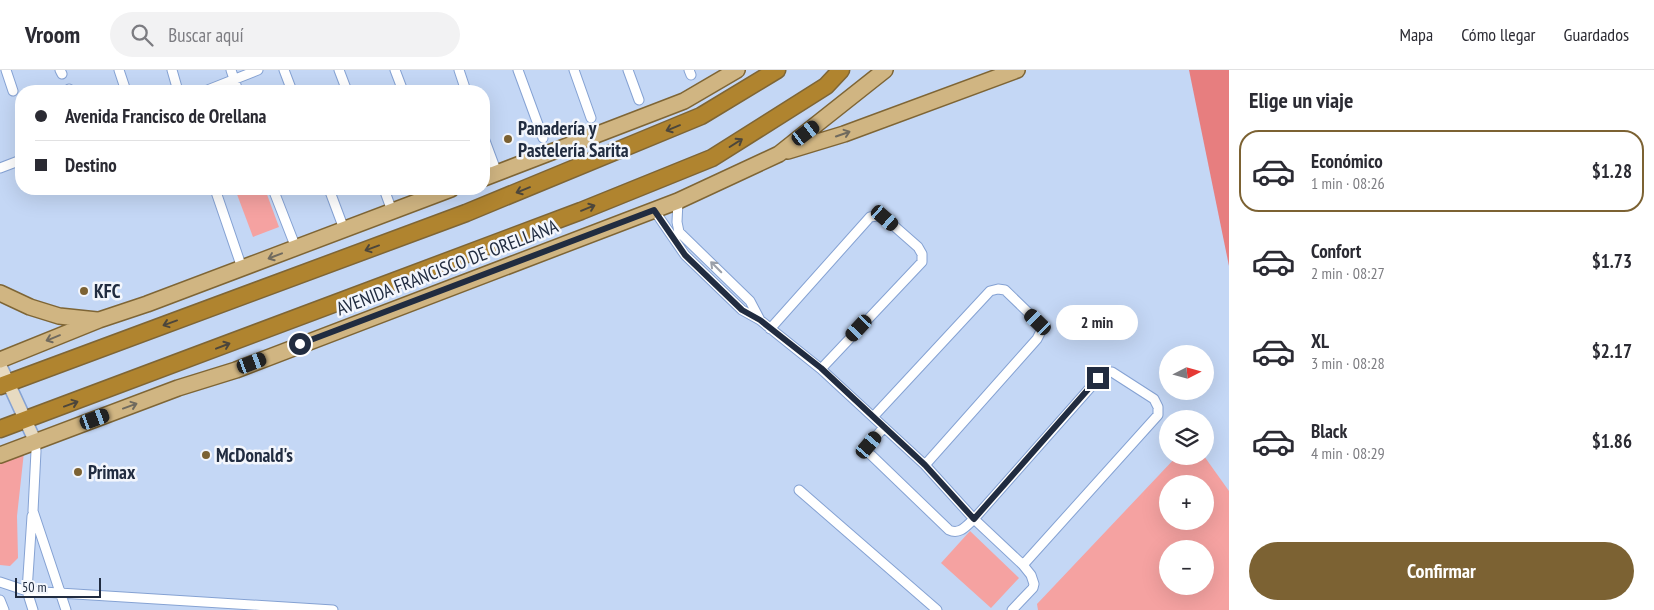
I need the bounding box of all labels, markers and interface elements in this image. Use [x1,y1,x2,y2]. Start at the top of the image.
search box [110,12,460,57]
text: Vroom [25,19,80,50]
icon: search [128,21,156,49]
text: Buscar aquí [168,23,244,47]
text: Mapa [1399,23,1433,46]
text: Cómo llegar [1461,23,1536,46]
text: Guardados [1564,23,1629,46]
text: Elige un viaje [1249,86,1353,114]
text: Avenida Francisco de Orellana [65,104,266,128]
place label: Panadería y Pastelería Sarita [518,116,629,162]
car [789,118,822,148]
one-way arrow [666,124,681,133]
one-way arrow [834,129,850,138]
marker: Panadería y Pastelería Sarita [502,133,514,145]
one-way arrow [729,137,743,147]
icon: car [1251,149,1296,194]
text: Económico [1311,149,1383,173]
text: Destino [65,153,117,177]
text: $1.28 [1592,159,1632,183]
text: 1 min · 08:26 [1311,173,1385,193]
one-way arrow [516,186,531,195]
car [868,202,901,234]
one-way arrow [580,203,595,213]
street label: AVENIDA FRANCISCO DE ORELLANA [333,214,561,320]
icon: car [1251,239,1296,284]
text: Confort [1311,239,1361,263]
one-way arrow [364,244,380,253]
text: $1.73 [1592,249,1632,273]
one-way arrow [268,252,283,261]
one-way arrow [709,261,722,273]
text: 2 min · 08:27 [1311,263,1385,283]
place label: KFC [94,279,121,303]
marker: KFC [78,285,90,297]
car [1021,306,1054,338]
callout: 2 min [1057,306,1139,340]
car [843,312,874,344]
text: 2 min [1081,312,1113,332]
one-way arrow [163,319,178,328]
icon: car [1251,329,1296,374]
text: XL [1311,329,1329,353]
route start [289,333,311,355]
one-way arrow [46,334,61,344]
text: $2.17 [1592,339,1632,363]
one-way arrow [215,341,230,350]
north arrow [1159,345,1214,400]
map controls [1159,345,1214,595]
car [235,351,268,375]
text: 3 min · 08:28 [1311,353,1385,373]
route end [1087,367,1109,389]
one-way arrow [63,399,78,408]
one-way arrow [122,401,137,410]
car [78,407,111,431]
button: layers [1159,410,1214,465]
icon: car [1251,419,1296,464]
text: Black [1311,419,1347,443]
car [853,429,884,461]
text: $1.86 [1592,429,1632,453]
place label: McDonald's [216,443,293,467]
text: 4 min · 08:29 [1311,443,1385,463]
marker: McDonald's [200,449,212,461]
place label: Primax [88,460,136,484]
marker: Primax [72,466,84,478]
button: + [1159,475,1214,530]
button: − [1159,540,1214,595]
button: Confirmar [1249,542,1634,600]
scale bar [15,575,101,598]
text: 50 m [22,578,47,596]

